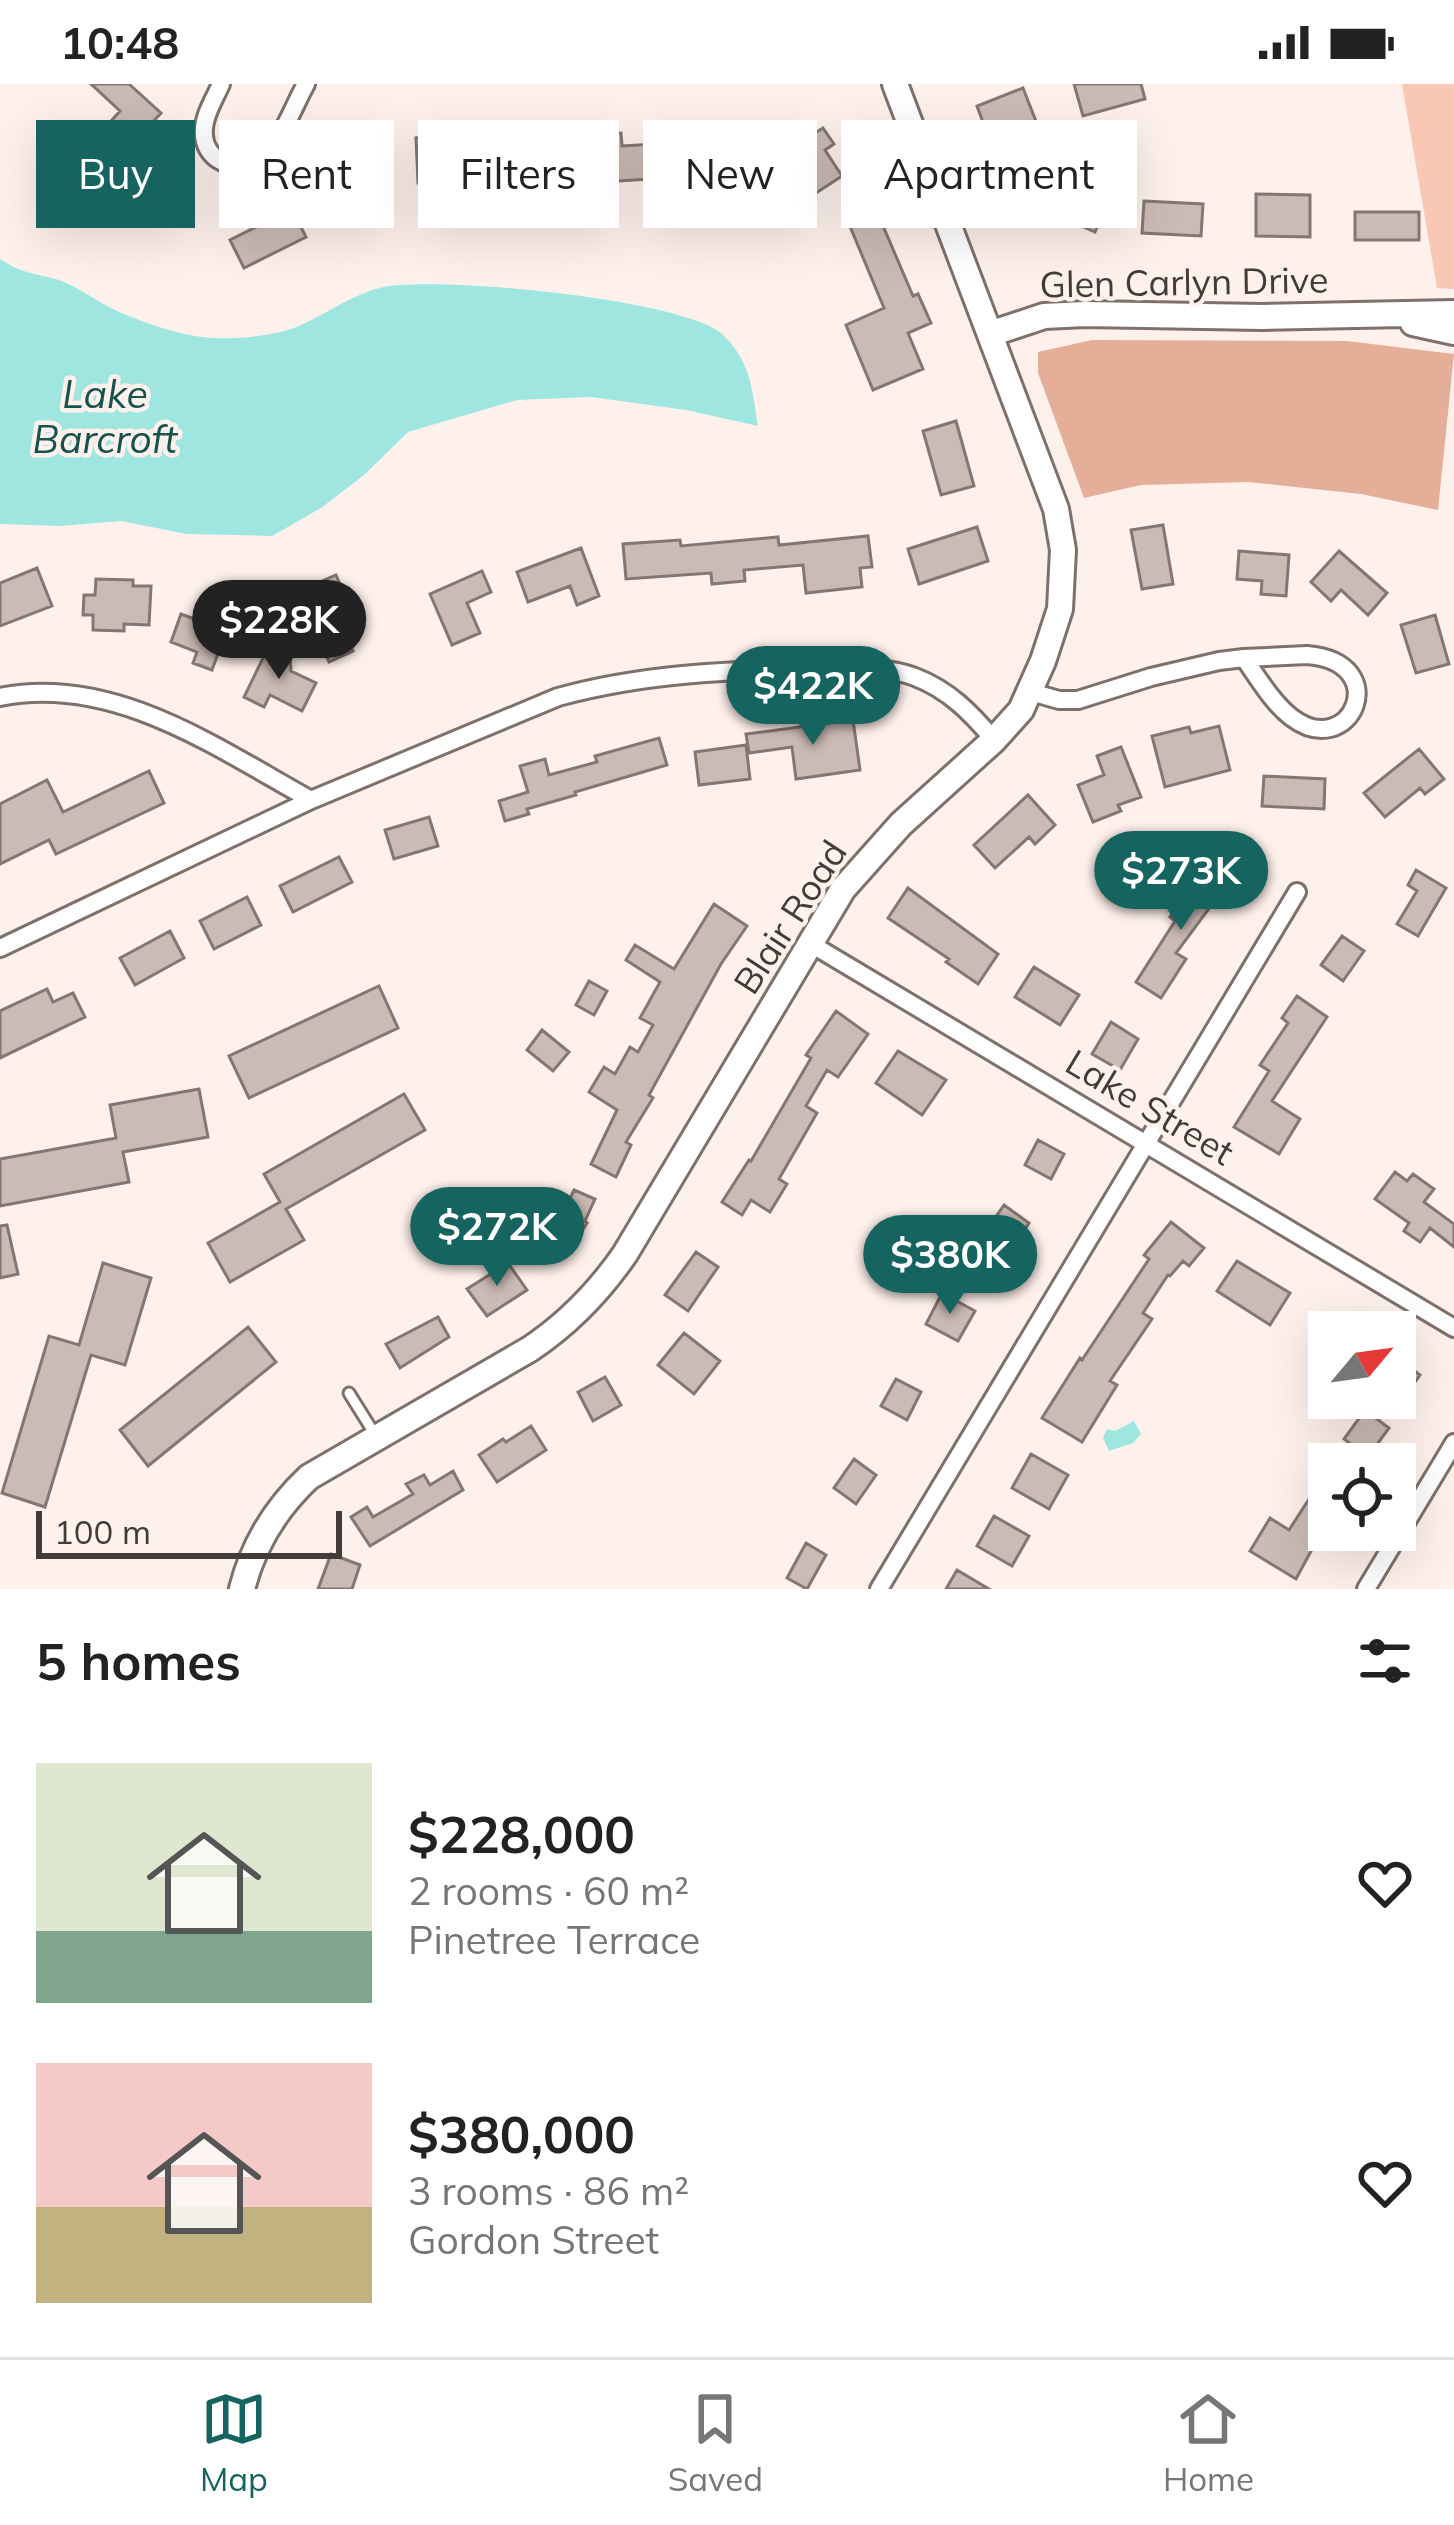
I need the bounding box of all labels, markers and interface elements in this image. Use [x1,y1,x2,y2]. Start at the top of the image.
text: 10:48 [60,14,179,70]
chip: Buy [36,120,195,228]
chip: Rent [219,120,394,228]
chip: Filters [418,120,619,228]
chip: New [643,120,817,228]
chip: Apartment [841,120,1137,228]
street label: Glen Carlyn Drive [1039,256,1329,307]
water label: Lake Barcroft [32,369,179,463]
pin: $228K [195,580,363,682]
text: $228K [219,594,339,643]
pin: $422K [729,646,897,748]
text: $422K [753,660,873,709]
pin: $273K [1097,831,1265,933]
street label: Blair Road [723,832,856,1002]
text: $273K [1121,845,1241,894]
street label: Lake Street [1058,1039,1242,1174]
pin: $272K [413,1187,581,1289]
text: $272K [437,1201,557,1250]
pin: $380K [866,1215,1034,1317]
text: $380K [890,1229,1010,1278]
north arrow [1308,1311,1416,1419]
map controls [1308,1311,1416,1551]
button: locate [1308,1443,1416,1551]
scale bar [36,1505,342,1558]
text: 100 m [54,1511,151,1552]
icon: filters [1352,1628,1418,1694]
text: 5 homes [36,1629,241,1693]
text: $228,000 [408,1802,635,1866]
icon: home [132,1811,276,1955]
icon: heart [1352,1850,1418,1916]
text: 2 rooms · 60 m² [408,1866,689,1915]
text: Pinetree Terrace [408,1915,700,1964]
text: $380,000 [408,2102,635,2166]
icon: home [132,2111,276,2255]
icon: heart [1352,2150,1418,2216]
text: 3 rooms · 86 m² [408,2166,689,2215]
text: Gordon Street [408,2215,659,2264]
tab: Map [200,2386,268,2499]
tab: Saved [668,2386,763,2499]
tab: Home [1163,2386,1254,2499]

